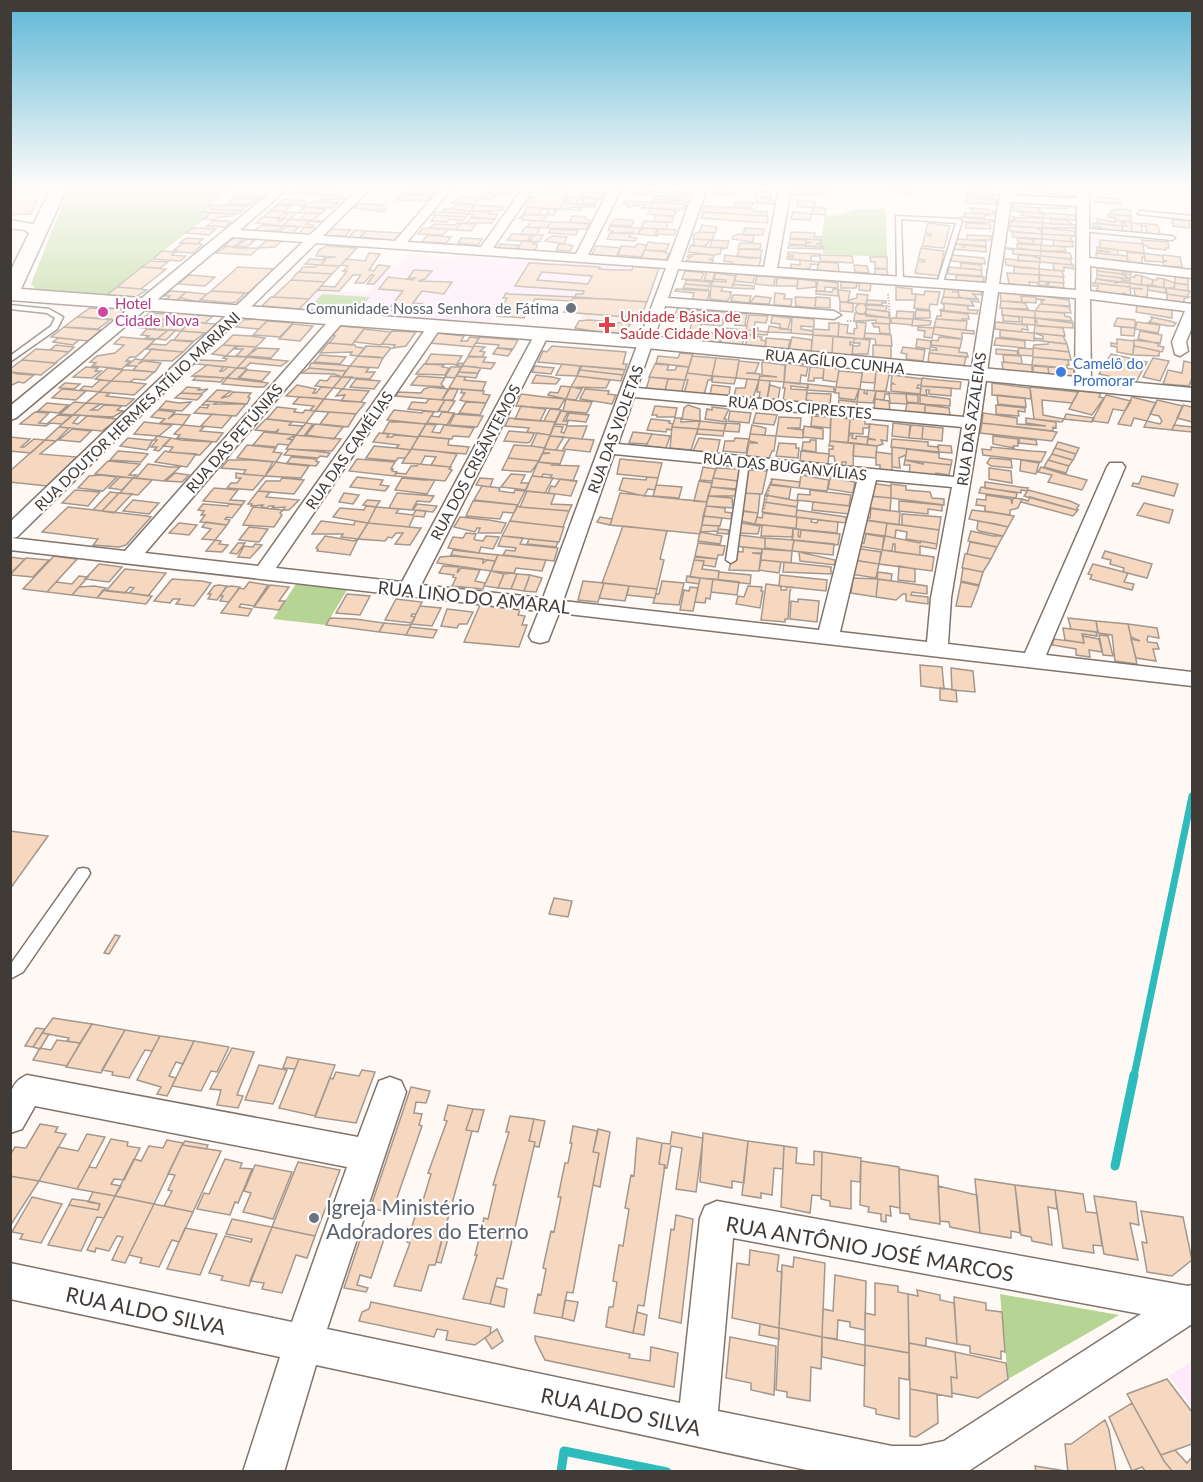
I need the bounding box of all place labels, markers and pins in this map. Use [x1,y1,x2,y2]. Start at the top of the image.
place label: Hotel Cidade Nova [115,294,199,329]
place label: Comunidade Nossa Senhora de Fátima [306,299,559,317]
marker: Comunidade Nossa Senhora de Fátima [564,301,578,315]
marker: Hotel Cidade Nova [96,305,110,319]
place label: Unidade Básica de Saúde Cidade Nova I [620,307,756,342]
marker: Unidade Básica de Saúde Cidade Nova I [598,316,616,334]
place label: Camelô do Promorar [1073,354,1144,389]
marker: Camelô do Promorar [1054,365,1068,379]
place label: Igreja Ministério Adoradores do Eterno [326,1194,529,1243]
marker: Igreja Ministério Adoradores do Eterno [307,1211,321,1225]

